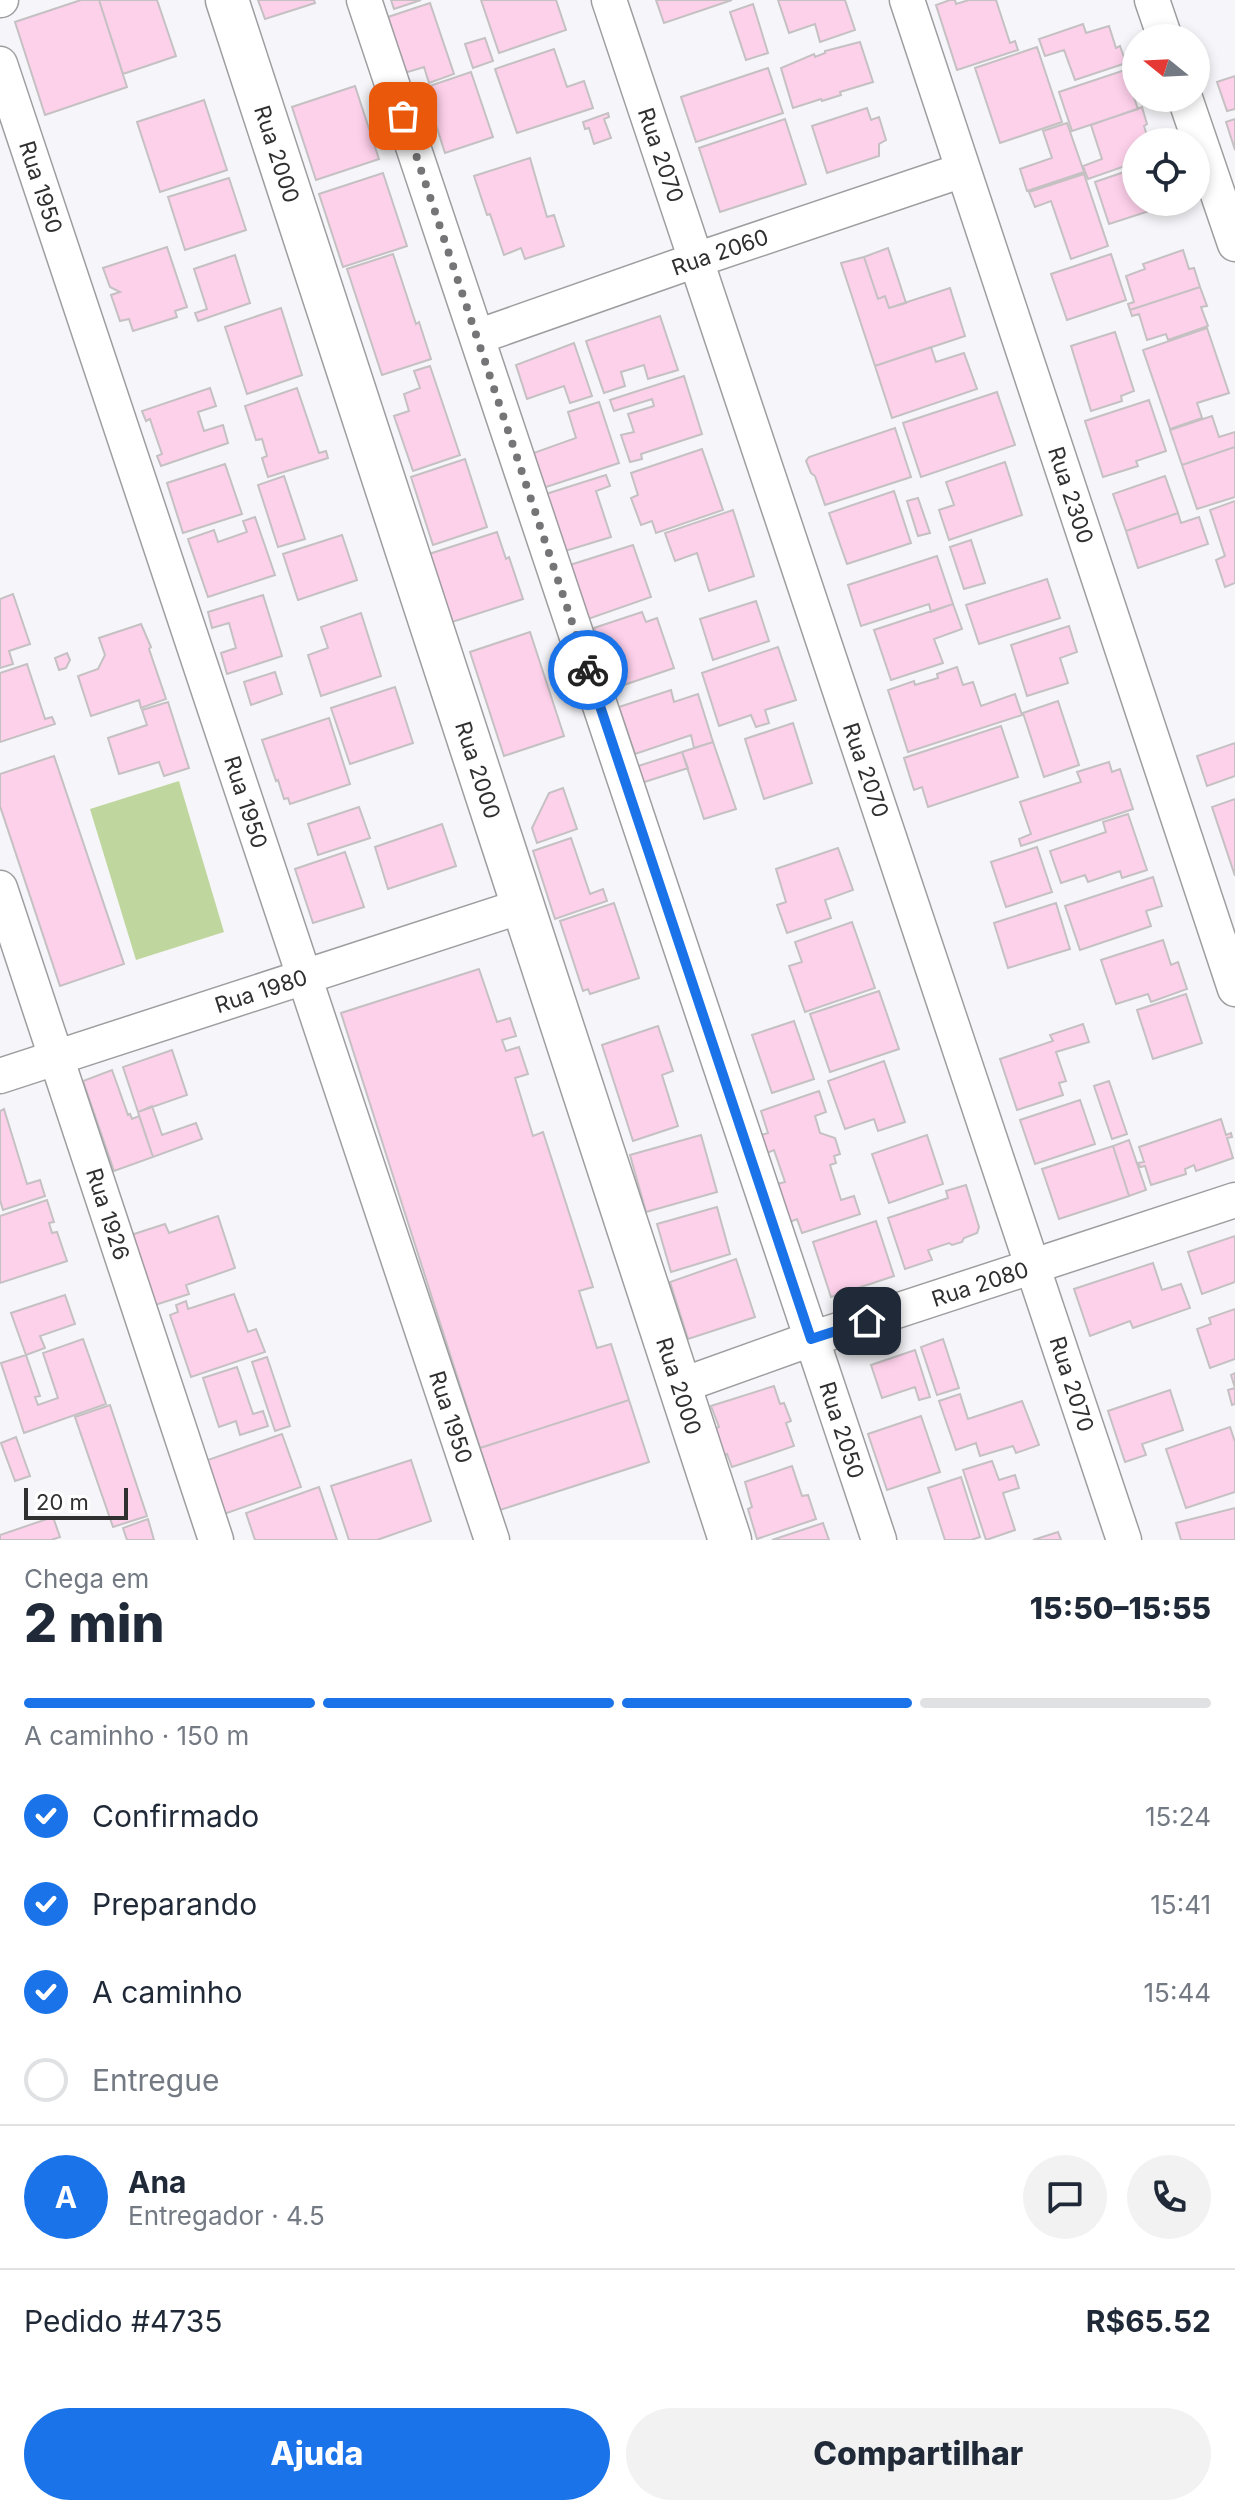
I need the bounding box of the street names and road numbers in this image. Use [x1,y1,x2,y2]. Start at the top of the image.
street label: Rua 2000 [249,102,305,206]
street label: Rua 2070 [633,104,689,206]
street label: Rua 1950 [14,138,68,236]
street label: Rua 2060 [668,223,772,281]
street label: Rua 2300 [1043,443,1099,547]
street label: Rua 2000 [450,718,506,822]
street label: Rua 2070 [838,719,894,821]
street label: Rua 1950 [219,753,273,851]
street label: Rua 1980 [211,964,311,1018]
street label: Rua 1926 [81,1165,135,1263]
street label: Rua 2080 [928,1256,1032,1312]
street label: Rua 2070 [1044,1333,1100,1435]
street label: Rua 2000 [651,1334,707,1438]
street label: Rua 1950 [424,1368,478,1466]
street label: Rua 2050 [814,1378,870,1482]

